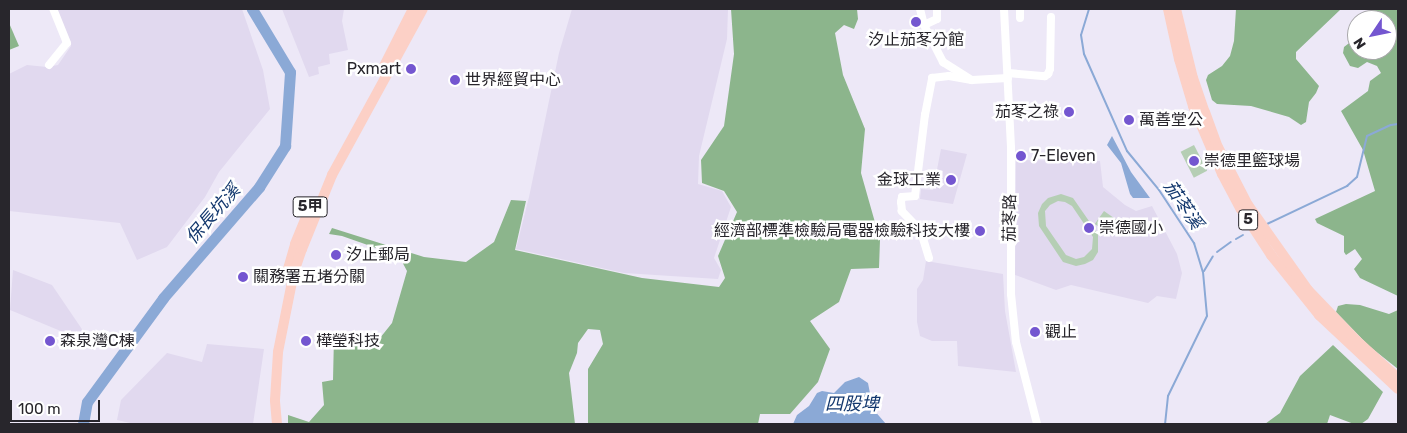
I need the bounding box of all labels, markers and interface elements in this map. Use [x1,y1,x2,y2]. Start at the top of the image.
north arrow [1347,10,1397,60]
marker: 汐止茄苳分館 [910,16,922,28]
place label: 汐止茄苳分館 [868,30,964,50]
text: N [1350,34,1370,52]
place label: Pxmart [347,59,401,79]
marker: Pxmart [405,63,417,75]
place label: 世界經貿中心 [465,70,561,90]
marker: 世界經貿中心 [449,74,461,86]
place label: 茄苳之祿 [995,102,1059,122]
marker: 茄苳之祿 [1063,106,1075,118]
place label: 萬善堂公 [1139,110,1203,130]
marker: 萬善堂公 [1123,114,1135,126]
place label: 7-Eleven [1031,146,1096,166]
marker: 7-Eleven [1015,150,1027,162]
place label: 崇德里籃球場 [1204,151,1300,171]
marker: 崇德里籃球場 [1188,155,1200,167]
place label: 金球工業 [877,170,941,190]
marker: 金球工業 [945,174,957,186]
water label: 茄苳溪 [1159,177,1207,233]
water label: 保長坑溪 [181,180,245,248]
road number: 5甲 [292,194,328,220]
street label: 茄苳路 [1000,194,1020,242]
road number: 5 [1238,208,1258,232]
place label: 崇德國小 [1099,218,1163,238]
place label: 經濟部標準檢驗局電器檢驗科技大樓 [714,221,970,241]
marker: 崇德國小 [1083,222,1095,234]
marker: 經濟部標準檢驗局電器檢驗科技大樓 [974,225,986,237]
place label: 汐止郵局 [346,245,410,265]
marker: 汐止郵局 [330,249,342,261]
place label: 關務署五堵分關 [253,267,365,287]
marker: 關務署五堵分關 [237,271,249,283]
place label: 觀止 [1045,322,1077,342]
marker: 觀止 [1029,326,1041,338]
place label: 森泉灣C棟 [60,331,135,351]
place label: 樺瑩科技 [316,331,380,351]
marker: 森泉灣C棟 [44,335,56,347]
marker: 樺瑩科技 [300,335,312,347]
scale bar [12,390,102,422]
water label: 四股埤 [825,393,879,415]
text: 100 m [18,400,60,418]

